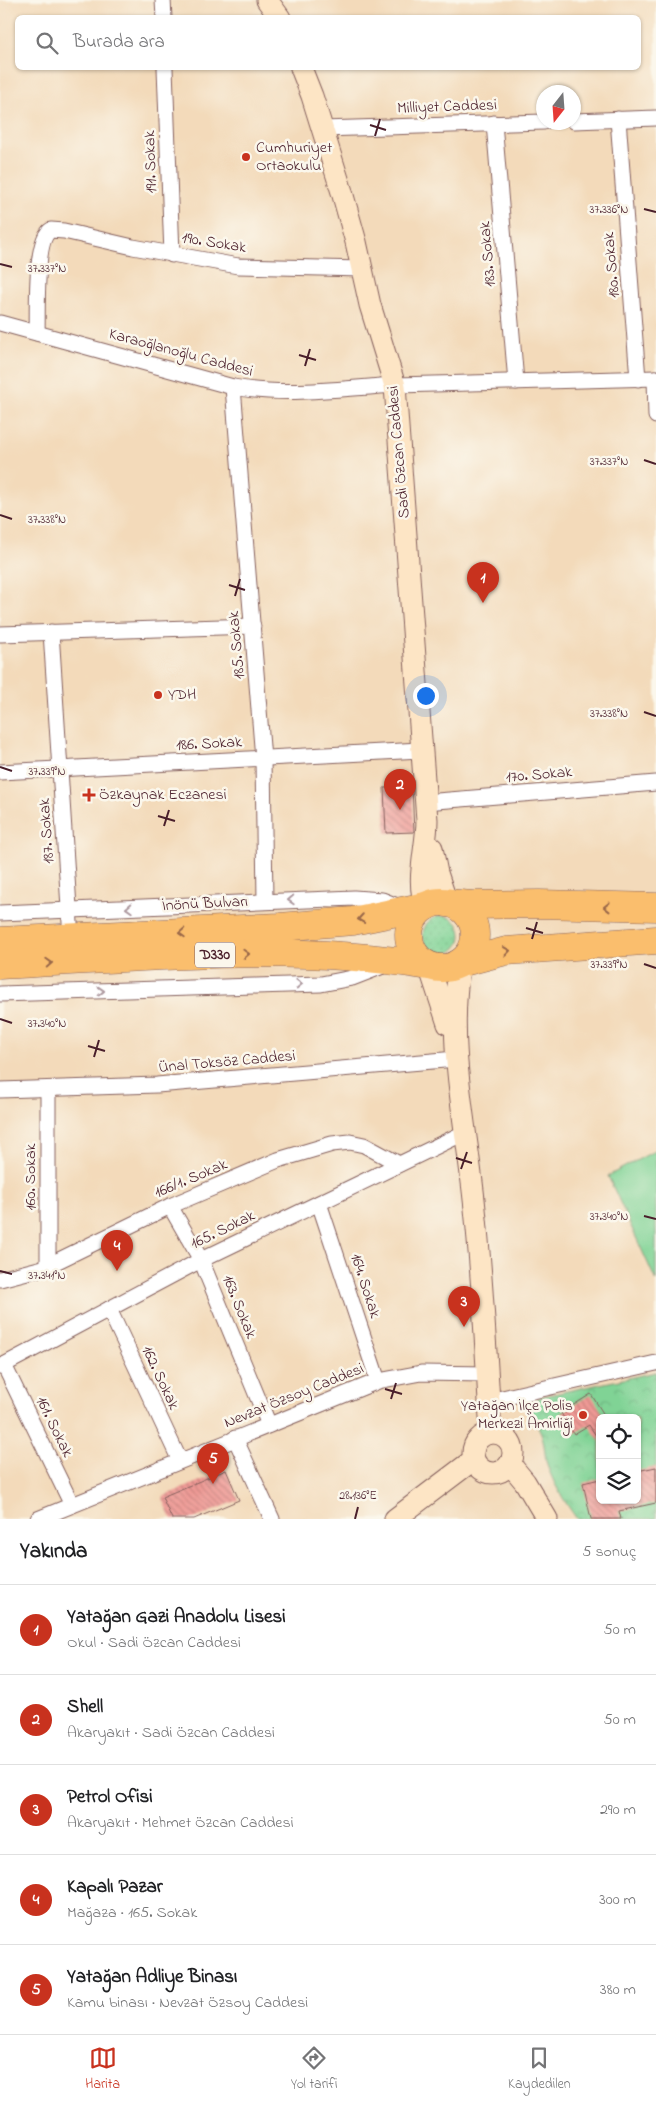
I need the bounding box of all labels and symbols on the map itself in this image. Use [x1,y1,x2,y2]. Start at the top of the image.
north arrow [536,85,581,130]
street label: Milliyet Caddesi [397,93,497,121]
street label: 191. Sokak [138,129,164,194]
place label: Cumhuriyet Ortaokulu [256,136,333,178]
marker: Cumhuriyet Ortaokulu [240,151,252,163]
text: 37.336°N [590,201,628,219]
street label: 183. Sokak [473,219,503,288]
street label: 190. Sokak [180,226,249,260]
street label: 180. Sokak [597,230,627,299]
text: 37.337°N [28,260,66,278]
street label: Karaoğlanoğlu Caddesi [106,322,256,384]
street label: Sadi Özcan Caddesi [381,384,417,519]
text: 37.337°N [590,453,628,471]
text: 37.338°N [28,511,66,529]
pin: 1 [467,562,499,603]
street label: 185. Sokak [222,609,252,680]
place label: YDH [168,683,196,707]
your location [413,683,439,709]
marker: YDH [152,689,164,701]
text: 37.338°N [590,705,628,723]
street label: 186. Sokak [175,730,244,758]
street label: 170. Sokak [505,760,574,790]
text: 37.339°N [28,763,66,781]
pin: 2 [384,769,416,810]
place label: Özkaynak Eczanesi [99,783,227,807]
marker: Özkaynak Eczanesi [83,789,95,801]
street label: 187. Sokak [33,796,61,865]
street label: İnönü Bulvarı [161,890,249,918]
one-way arrow [287,895,295,905]
one-way arrow [603,901,611,912]
one-way arrow [125,902,133,913]
one-way arrow [357,914,366,924]
one-way arrow [178,927,186,938]
road number: D330 [195,942,235,968]
one-way arrow [503,947,512,957]
one-way arrow [242,949,250,959]
text: 37.339°N [590,956,628,974]
one-way arrow [45,957,53,968]
one-way arrow [295,979,303,990]
one-way arrow [97,985,105,996]
text: 37.340°N [28,1015,66,1033]
street label: Ünal Toksöz Caddesi [157,1044,297,1080]
street label: 160. Sokak [19,1142,43,1211]
street label: 166/1. Sokak [151,1152,232,1205]
street label: 165. Sokak [187,1204,260,1256]
text: 37.340°N [590,1208,628,1226]
pin: 4 [101,1230,133,1271]
street label: 164. Sokak [343,1251,387,1322]
text: 37.341°N [28,1267,66,1285]
street label: 163. Sokak [215,1272,263,1343]
pin: 3 [448,1286,480,1327]
street label: 162. Sokak [135,1342,186,1415]
street label: Nevzat Özsoy Caddesi [220,1357,368,1435]
street label: 161. Sokak [29,1392,80,1462]
place label: Yatağan İlçe Polis Merkezi Amirliği [461,1394,573,1436]
marker: Yatağan İlçe Polis Merkezi Amirliği [577,1409,589,1421]
pin: 5 [197,1443,229,1484]
text: 28.136°E [339,1487,377,1505]

